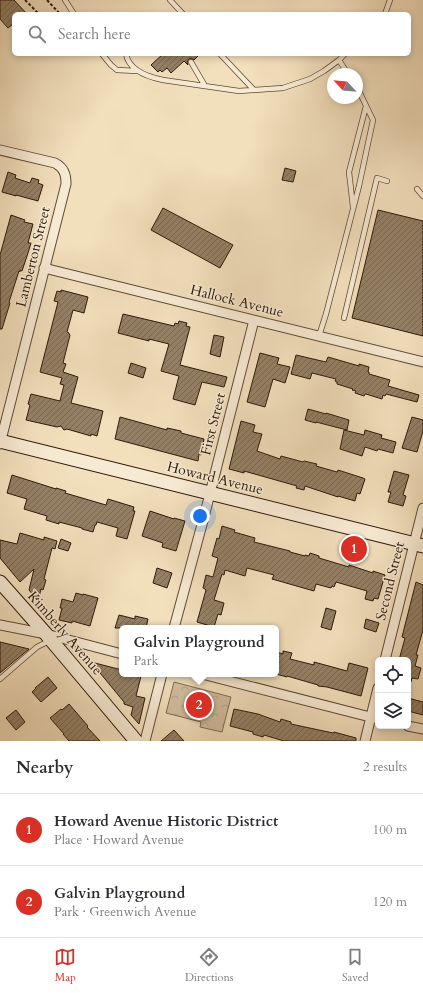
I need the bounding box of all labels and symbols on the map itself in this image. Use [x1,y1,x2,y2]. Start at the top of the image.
north arrow [327,68,363,104]
street label: Lamberton Street [11,204,55,309]
street label: Hallock Avenue [188,280,286,322]
street label: First Street [196,390,230,457]
street label: Howard Avenue [165,457,265,499]
your location [190,506,210,526]
pin: 1 [341,534,367,564]
street label: Second Street [371,539,409,622]
street label: Kimberly Avenue [23,587,107,679]
pin: 2 [186,690,212,720]

